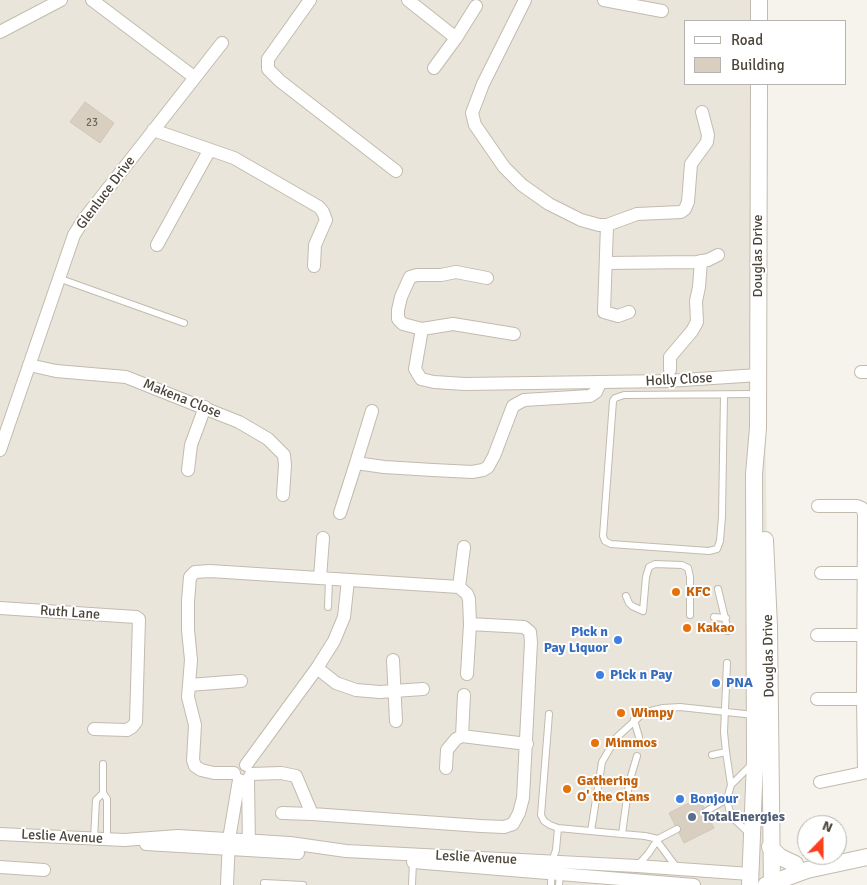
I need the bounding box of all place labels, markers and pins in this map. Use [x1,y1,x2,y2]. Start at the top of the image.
place label: KFC [686,584,711,600]
marker: KFC [670,586,682,598]
place label: Kakao [697,620,735,636]
marker: Kakao [681,622,693,634]
place label: Pick n Pay Liquor [544,624,608,656]
marker: Pick n Pay Liquor [612,634,624,646]
place label: Pick n Pay [610,667,672,683]
marker: Pick n Pay [594,669,606,681]
place label: PNA [726,675,753,691]
marker: PNA [710,677,722,689]
place label: Wimpy [631,705,674,721]
marker: Wimpy [615,707,627,719]
place label: Mimmos [605,735,657,751]
marker: Mimmos [589,737,601,749]
place label: Gathering O' the Clans [577,773,650,806]
marker: Gathering O' the Clans [561,783,573,795]
place label: Bonjour [690,791,738,807]
marker: Bonjour [674,793,686,805]
place label: TotalEnergies [702,809,785,825]
marker: TotalEnergies [686,811,698,823]

